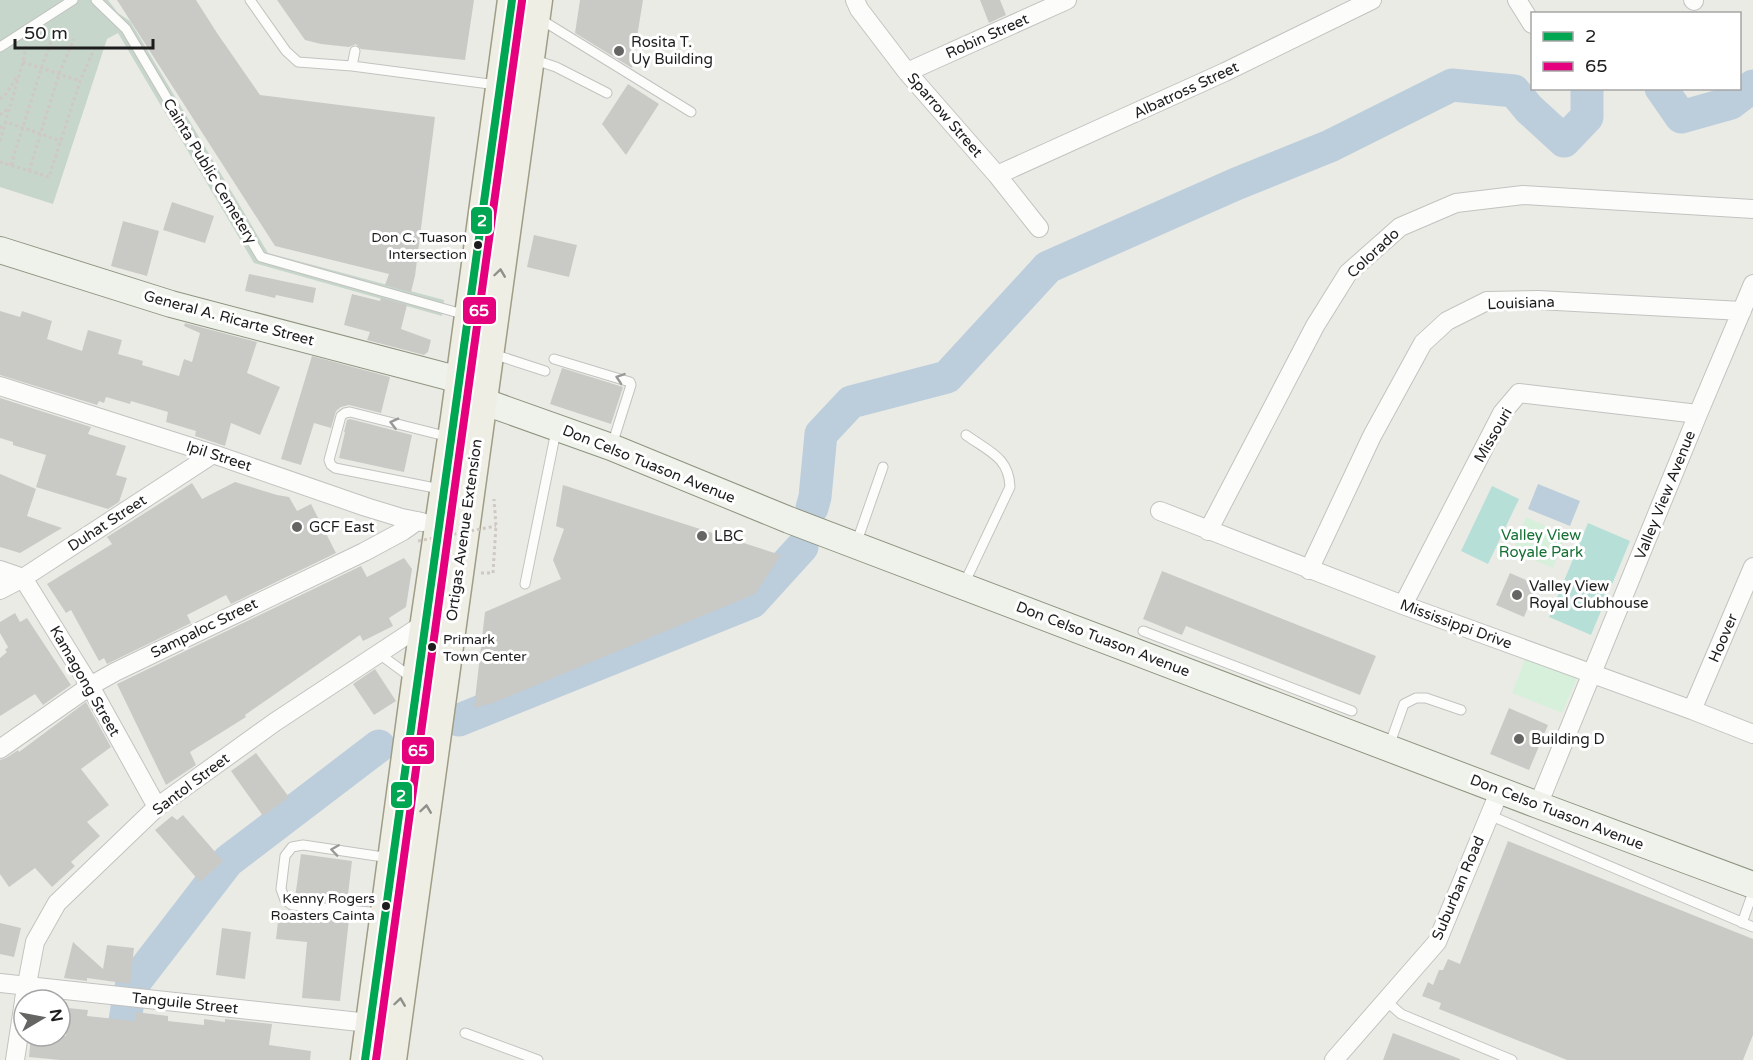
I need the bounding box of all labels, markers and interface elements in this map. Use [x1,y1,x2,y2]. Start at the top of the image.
street label: Robin Street [943,10,1032,62]
scale bar [15,12,153,50]
legend [1531,12,1741,90]
text: 50 m [24,22,68,44]
text: 2 [1585,25,1596,47]
place label: Rosita T. Uy Building [631,33,713,68]
marker: Rosita T. Uy Building [612,44,626,58]
text: 65 [1585,55,1608,77]
street label: Albatross Street [1130,58,1242,122]
street label: Sparrow Street [903,69,987,161]
street label: Cainta Public Cemetery [159,95,261,247]
line badge: 2 [470,206,493,235]
text: 2 [477,211,487,231]
street label: Colorado [1343,224,1403,282]
place label: Don C. Tuason Intersection [371,229,467,263]
marker: Don C. Tuason Intersection [472,239,484,251]
one-way arrow [493,269,505,278]
street label: General A. Ricarte Street [142,287,316,350]
street label: Louisiana [1487,293,1555,313]
line badge: 65 [462,296,497,325]
text: 65 [469,301,489,321]
one-way arrow [615,373,626,386]
street label: Missouri [1470,404,1516,466]
one-way arrow [390,418,400,431]
street label: Don Celso Tuason Avenue [560,421,738,507]
street label: Valley View Avenue [1631,428,1699,562]
street label: Ipil Street [184,437,254,475]
street label: Ortigas Avenue Extension [442,438,486,622]
street label: Duhat Street [64,491,150,555]
place label: GCF East [309,518,375,536]
marker: GCF East [290,520,304,534]
park label: Valley View Royale Park [1499,526,1583,561]
place label: LBC [714,527,743,545]
marker: LBC [695,529,709,543]
place label: Valley View Royal Clubhouse [1529,577,1649,612]
marker: Valley View Royal Clubhouse [1510,588,1524,602]
street label: Sampaloc Street [147,594,261,662]
street label: Mississippi Drive [1398,595,1514,653]
street label: Don Celso Tuason Avenue [1014,598,1192,680]
street label: Hoover [1705,611,1741,665]
street label: Kamagong Street [46,623,124,740]
place label: Primark Town Center [443,631,527,665]
marker: Primark Town Center [426,641,438,653]
place label: Building D [1531,730,1605,748]
marker: Building D [1512,732,1526,746]
line badge: 65 [401,736,435,765]
text: 65 [408,741,428,761]
street label: Santol Street [149,749,233,819]
street label: Don Celso Tuason Avenue [1468,771,1646,853]
line badge: 2 [390,781,413,809]
text: 2 [396,786,406,806]
one-way arrow [419,804,431,813]
street label: Suburban Road [1428,833,1488,943]
one-way arrow [330,844,339,856]
place label: Kenny Rogers Roasters Cainta [270,890,375,924]
marker: Kenny Rogers Roasters Cainta [380,900,392,912]
north arrow [12,988,72,1048]
street label: Tanguile Street [131,988,239,1018]
one-way arrow [393,997,405,1007]
text: N [45,1008,67,1024]

